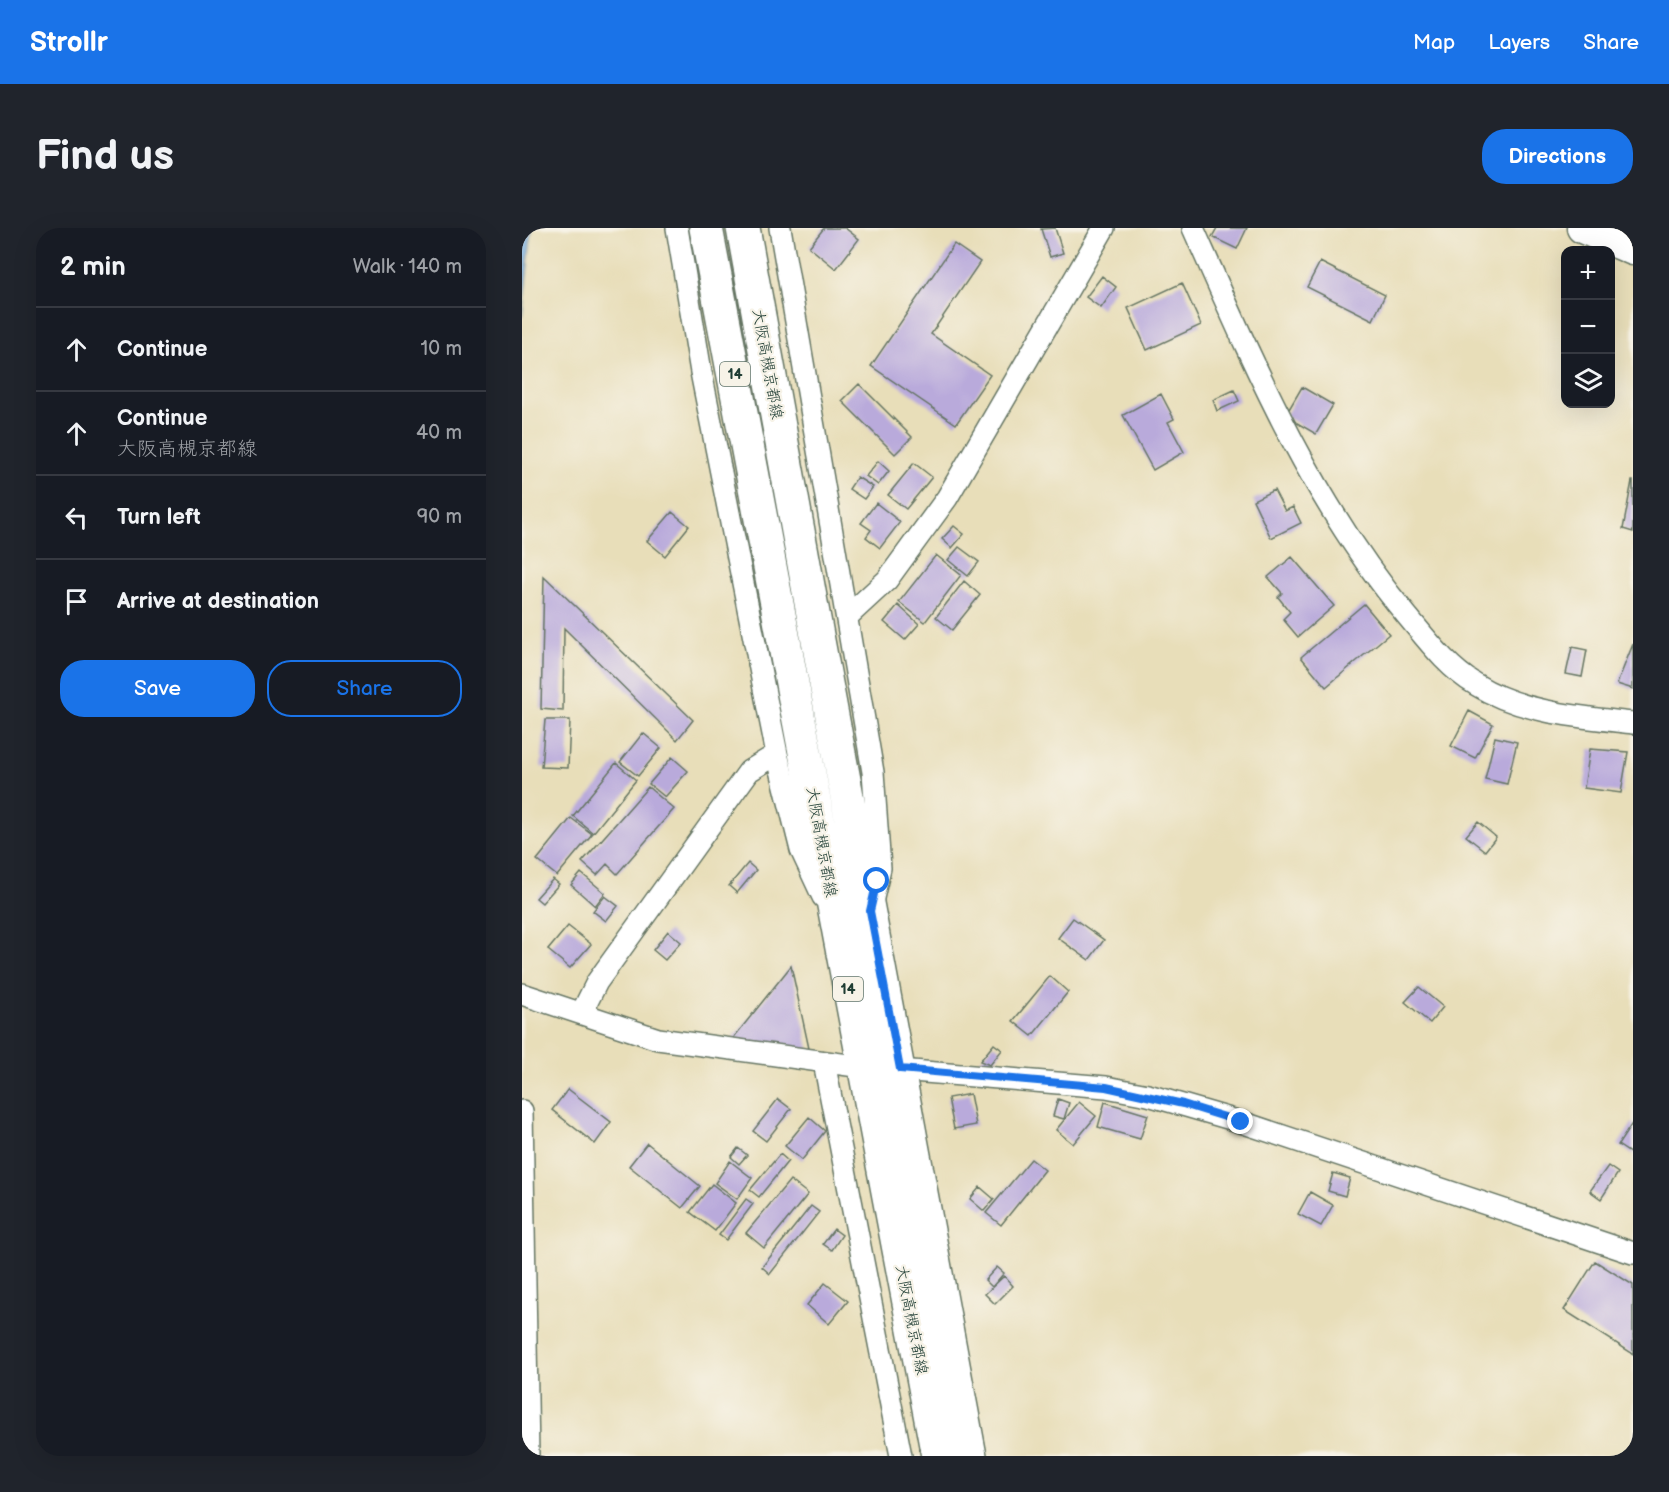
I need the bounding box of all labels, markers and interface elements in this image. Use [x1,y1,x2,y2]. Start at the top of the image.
text: Strollr [30,26,108,59]
text: Map [1413,30,1455,55]
text: Layers [1488,30,1550,55]
text: Share [1583,30,1639,55]
button: Directions [1482,129,1633,184]
text: Find us [36,131,174,182]
map controls [1561,246,1615,408]
button: + [1561,246,1615,300]
text: 2 min [60,252,126,283]
text: Walk · 140 m [353,255,462,279]
button: − [1561,300,1615,354]
street label: 大阪高槻京都線 [748,307,786,421]
icon: ahead [60,333,93,366]
text: Continue [117,336,207,363]
text: 10 m [421,337,462,361]
button: layers [1561,354,1615,408]
road number: 14 [720,362,750,386]
text: Continue [117,405,207,432]
icon: ahead [60,417,93,450]
text: 40 m [416,421,462,445]
text: 大阪高槻京都線 [117,437,257,461]
icon: left [60,501,93,534]
text: Turn left [117,504,201,531]
text: 90 m [417,505,462,529]
icon: arrive [60,585,93,618]
text: Arrive at destination [117,588,319,615]
button: Save [60,660,255,717]
button: Share [267,660,462,717]
street label: 大阪高槻京都線 [802,785,840,899]
route start [863,867,889,893]
road number: 14 [833,977,863,1001]
route end [1227,1108,1253,1134]
street label: 大阪高槻京都線 [891,1263,931,1377]

